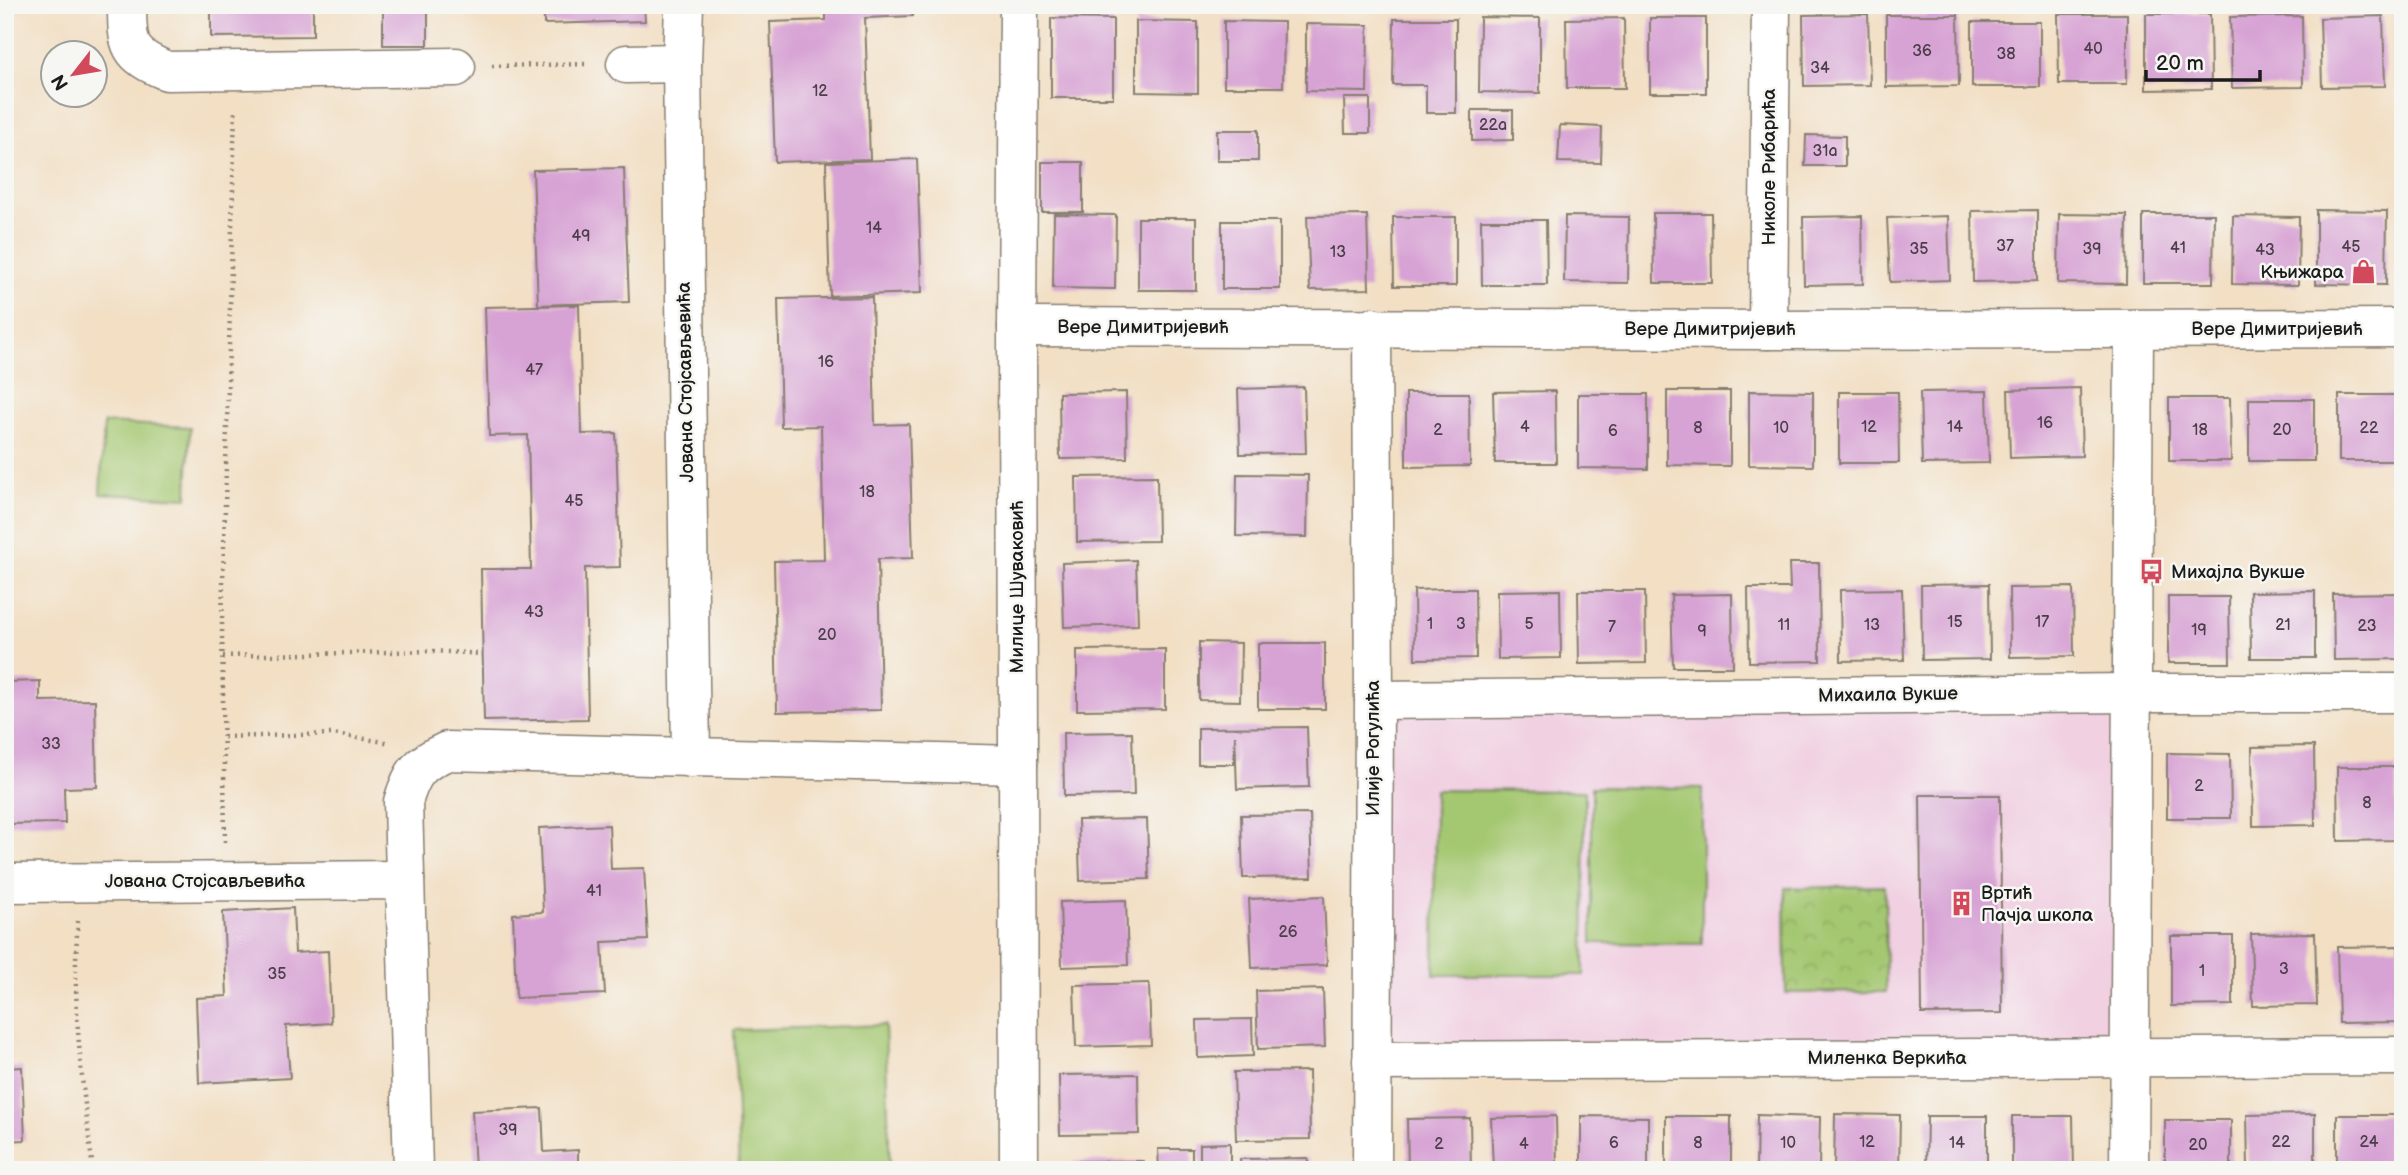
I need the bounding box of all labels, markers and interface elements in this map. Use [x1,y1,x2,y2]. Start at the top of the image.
north arrow [38,38,108,108]
scale bar [2146,38,2259,82]
house number: 40 [2083,40,2103,59]
house number: 36 [1912,42,1932,61]
house number: 38 [1996,45,2016,64]
text: 20 m [2156,51,2204,76]
house number: 34 [1810,59,1830,78]
text: N [47,70,74,94]
house number: 12 [812,82,828,101]
street label: Николе Рибарића [1758,89,1781,245]
house number: 22a [1479,116,1507,135]
house number: 31a [1812,142,1838,161]
house number: 14 [866,219,882,238]
house number: 49 [571,227,591,246]
house number: 37 [1996,237,2014,256]
house number: 45 [2342,238,2360,257]
house number: 41 [2170,239,2186,258]
house number: 35 [1909,240,1929,259]
house number: 39 [2082,240,2102,259]
house number: 43 [2255,241,2275,260]
house number: 13 [1330,243,1346,262]
shop icon: Књижара [2350,258,2378,286]
place label: Књижара [2260,261,2344,284]
street label: Јована Стојсављевића [673,281,699,483]
street label: Вере Димитријевић [1057,316,1229,339]
street label: Вере Димитријевић [1624,318,1796,341]
street label: Вере Димитријевић [2191,318,2363,341]
house number: 16 [818,353,834,372]
house number: 47 [525,361,543,380]
house number: 16 [2037,414,2053,433]
house number: 4 [1520,418,1530,437]
house number: 12 [1861,418,1877,437]
house number: 14 [1947,418,1963,437]
house number: 8 [1693,419,1703,438]
house number: 10 [1773,419,1789,438]
house number: 22 [2360,419,2379,438]
house number: 2 [1433,421,1443,440]
house number: 18 [2192,421,2208,440]
house number: 20 [2273,421,2291,440]
house number: 6 [1608,422,1618,441]
house number: 18 [859,483,875,502]
house number: 45 [565,492,583,511]
street label: Милице Шуваковић [1006,501,1029,673]
bus stop icon: Михајла Вукше [2137,558,2165,586]
place label: Михајла Вукше [2171,561,2305,584]
house number: 43 [524,603,544,622]
house number: 15 [1947,613,1963,632]
house number: 17 [2035,613,2049,632]
house number: 1 [1427,615,1433,634]
house number: 3 [1456,615,1466,634]
house number: 5 [1524,615,1534,634]
house number: 11 [1778,616,1790,635]
house number: 13 [1864,616,1880,635]
house number: 21 [2275,616,2291,635]
house number: 23 [2358,617,2377,636]
house number: 7 [1608,618,1616,637]
house number: 19 [2191,621,2207,640]
house number: 9 [1697,622,1707,641]
house number: 20 [818,626,836,645]
street label: Илије Рогулића [1362,680,1385,816]
street label: Михаила Вукше [1818,682,1959,708]
house number: 33 [41,735,61,754]
house number: 2 [2194,777,2204,796]
house number: 8 [2362,794,2372,813]
street label: Јована Стојсављевића [105,870,305,893]
house number: 41 [586,882,602,901]
place label: Вртић Пачја школа [1981,882,2093,927]
building icon: Вртић Пачја школа [1947,890,1975,918]
house number: 26 [1278,923,1298,942]
house number: 3 [2279,960,2289,979]
house number: 1 [2199,962,2205,981]
house number: 35 [267,965,287,984]
street label: Миленка Веркића [1807,1047,1967,1070]
house number: 39 [498,1121,518,1140]
house number: 12 [1859,1133,1875,1152]
house number: 22 [2272,1133,2291,1152]
house number: 24 [2360,1133,2379,1152]
house number: 6 [1609,1134,1619,1153]
house number: 8 [1693,1134,1703,1153]
house number: 10 [1780,1134,1796,1153]
house number: 14 [1949,1134,1965,1153]
house number: 2 [1434,1135,1444,1154]
house number: 4 [1519,1135,1529,1154]
house number: 20 [2189,1136,2207,1155]

